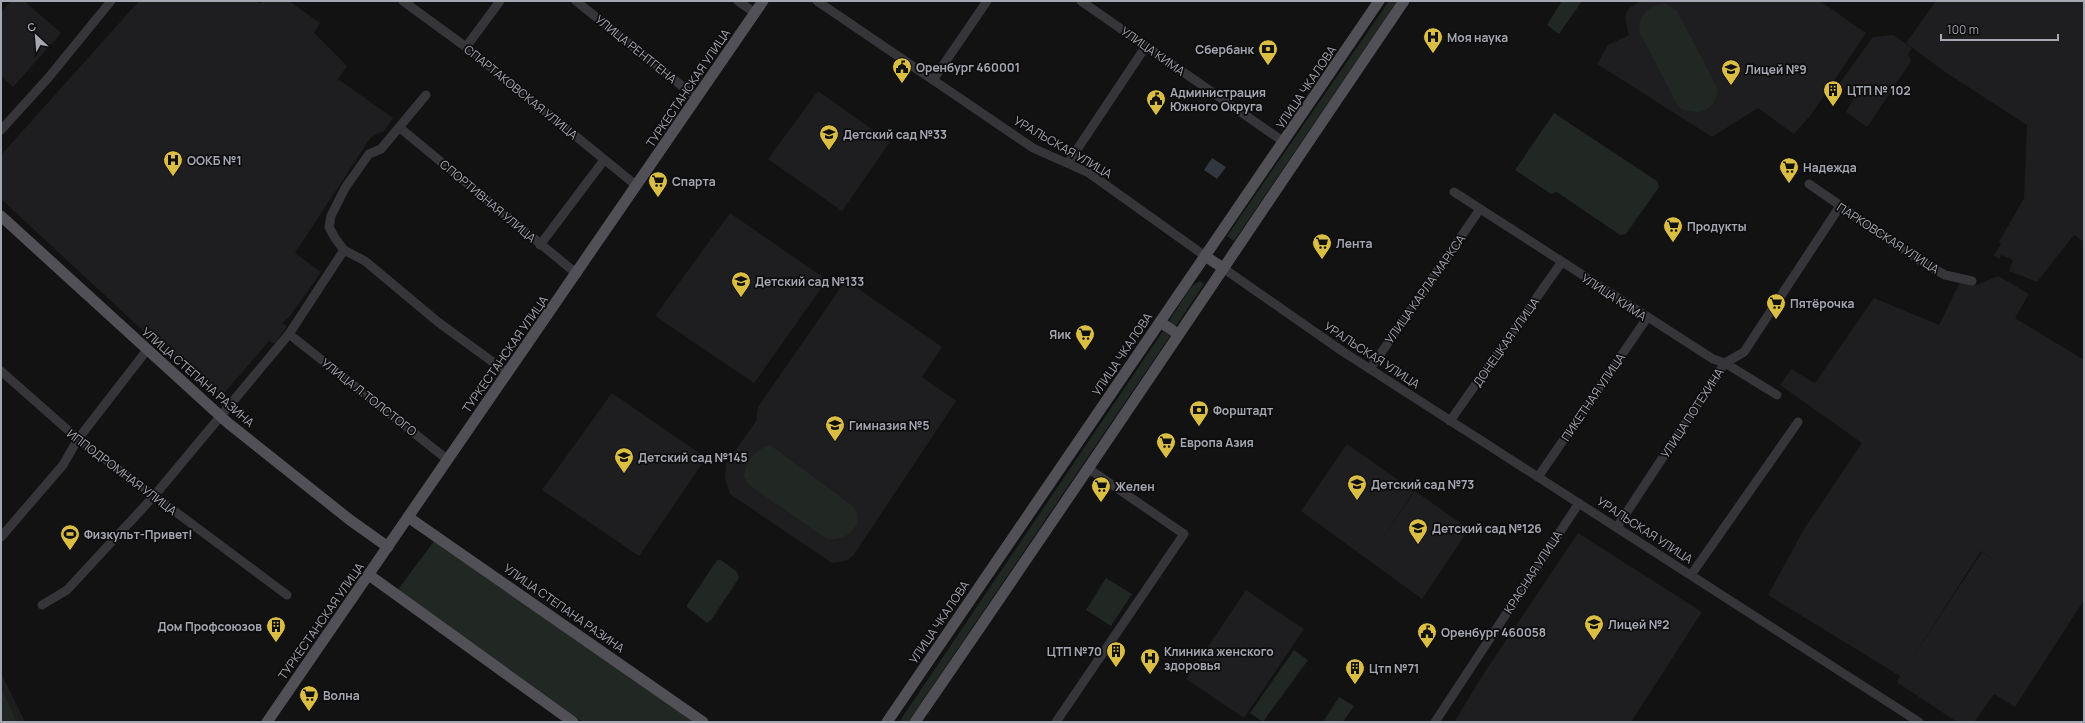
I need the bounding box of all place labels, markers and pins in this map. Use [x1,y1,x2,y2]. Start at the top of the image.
hospital icon: Моя наука [1422,26,1444,54]
place label: Моя наука [1447,29,1508,46]
bank icon: Сбербанк [1257,38,1279,66]
place label: Сбербанк [1195,41,1255,58]
public building icon: Оренбург 460001 [891,56,913,84]
school or university icon: Лицей №9 [1720,58,1742,86]
place label: Оренбург 460001 [916,59,1020,76]
place label: Лицей №9 [1745,61,1807,78]
building icon: ЦТП № 102 [1822,79,1844,107]
place label: ЦТП № 102 [1847,82,1911,99]
place label: Администрация Южного Округа [1170,84,1266,115]
public building icon: Администрация Южного Округа [1145,88,1167,116]
school or university icon: Детский сад №33 [818,123,840,151]
place label: Детский сад №33 [843,126,947,143]
hospital icon: ООКБ №1 [162,149,184,177]
place label: ООКБ №1 [187,152,242,169]
supermarket icon: Надежда [1778,156,1800,184]
place label: Надежда [1803,159,1857,176]
supermarket icon: Спарта [647,170,669,198]
place label: Спарта [672,173,716,190]
supermarket icon: Продукты [1662,215,1684,243]
place label: Продукты [1687,218,1747,235]
supermarket icon: Лента [1311,232,1333,260]
place label: Лента [1336,235,1373,252]
school or university icon: Детский сад №133 [730,270,752,298]
place label: Детский сад №133 [755,273,864,290]
supermarket icon: Пятёрочка [1765,292,1787,320]
place label: Пятёрочка [1790,295,1854,312]
supermarket icon: Яик [1074,323,1096,351]
place label: Яик [1049,326,1072,343]
bank icon: Форштадт [1188,399,1210,427]
place label: Форштадт [1213,402,1274,419]
school or university icon: Гимназия №5 [824,414,846,442]
place label: Гимназия №5 [849,417,929,434]
supermarket icon: Европа Азия [1155,431,1177,459]
place label: Европа Азия [1180,434,1254,451]
school or university icon: Детский сад №145 [613,446,635,474]
place label: Детский сад №145 [638,449,748,466]
school or university icon: Детский сад №73 [1346,473,1368,501]
supermarket icon: Желен [1090,475,1112,503]
place label: Детский сад №73 [1371,476,1474,493]
place label: Желен [1115,478,1155,495]
school or university icon: Детский сад №126 [1407,517,1429,545]
place label: Детский сад №126 [1432,520,1542,537]
sports icon: Физкульт-Привет! [59,523,81,551]
place label: Физкульт-Привет! [84,526,193,543]
school or university icon: Лицей №2 [1583,613,1605,641]
building icon: Дом Профсоюзов [265,615,287,643]
place label: Лицей №2 [1608,616,1669,633]
place label: Дом Профсоюзов [157,618,262,635]
public building icon: Оренбург 460058 [1416,621,1438,649]
place label: Оренбург 460058 [1441,624,1546,641]
building icon: ЦТП №70 [1105,640,1127,668]
place label: ЦТП №70 [1047,643,1102,660]
place label: Клиника женского здоровья [1164,643,1274,674]
hospital icon: Клиника женского здоровья [1139,647,1161,675]
building icon: Цтп №71 [1344,657,1366,685]
place label: Цтп №71 [1369,660,1419,677]
supermarket icon: Волна [298,684,320,712]
place label: Волна [323,687,360,704]

